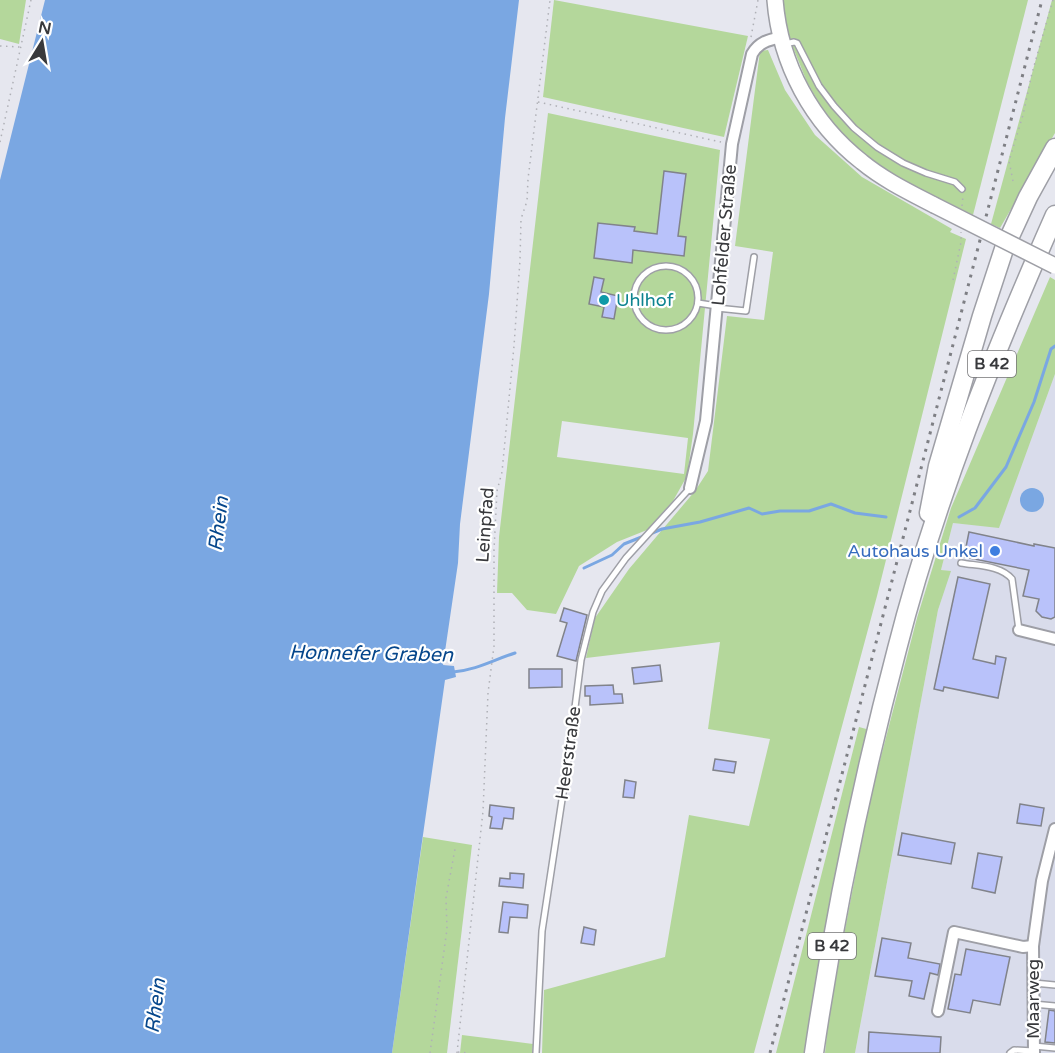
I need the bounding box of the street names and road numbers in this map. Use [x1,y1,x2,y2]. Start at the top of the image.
street label: Lohfelder Straße [707,163,741,307]
road number: B 42 [968,351,1016,377]
street label: Leinpfad [471,487,499,563]
street label: Heerstraße [551,705,585,801]
road number: B 42 [808,933,856,959]
street label: Maarweg [1022,959,1044,1039]

